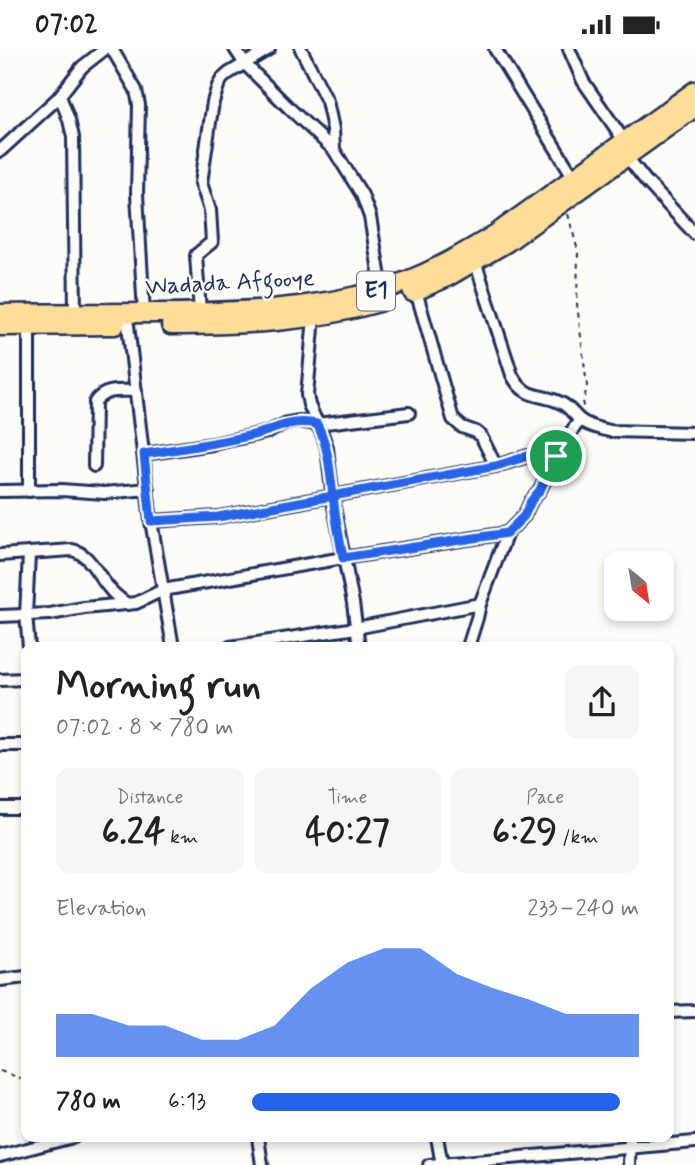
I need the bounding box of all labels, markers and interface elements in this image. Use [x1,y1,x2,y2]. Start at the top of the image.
text: 07:02 [35,8,98,42]
street label: Wadada Afgooye [145,263,316,306]
road number: E1 [357,271,395,311]
pin [526,426,586,486]
icon: arrive [537,437,575,475]
north arrow [604,551,674,621]
map controls [604,551,674,621]
text: Morning run [56,662,261,711]
button: share [565,665,639,739]
text: 07:02 · 8 × 780 m [56,713,234,743]
text: Distance [116,785,183,810]
text: Time [328,785,367,810]
text: Pace [526,785,564,810]
text: 6.24 [102,810,165,856]
text: 40:27 [305,810,390,856]
text: 6:29 [492,810,557,856]
text: km [165,825,198,850]
text: /km [557,825,598,850]
text: Elevation [56,894,147,924]
text: 233–240 m [527,894,639,924]
text: 780 m [56,1087,121,1117]
text: 6:13 [168,1087,206,1117]

